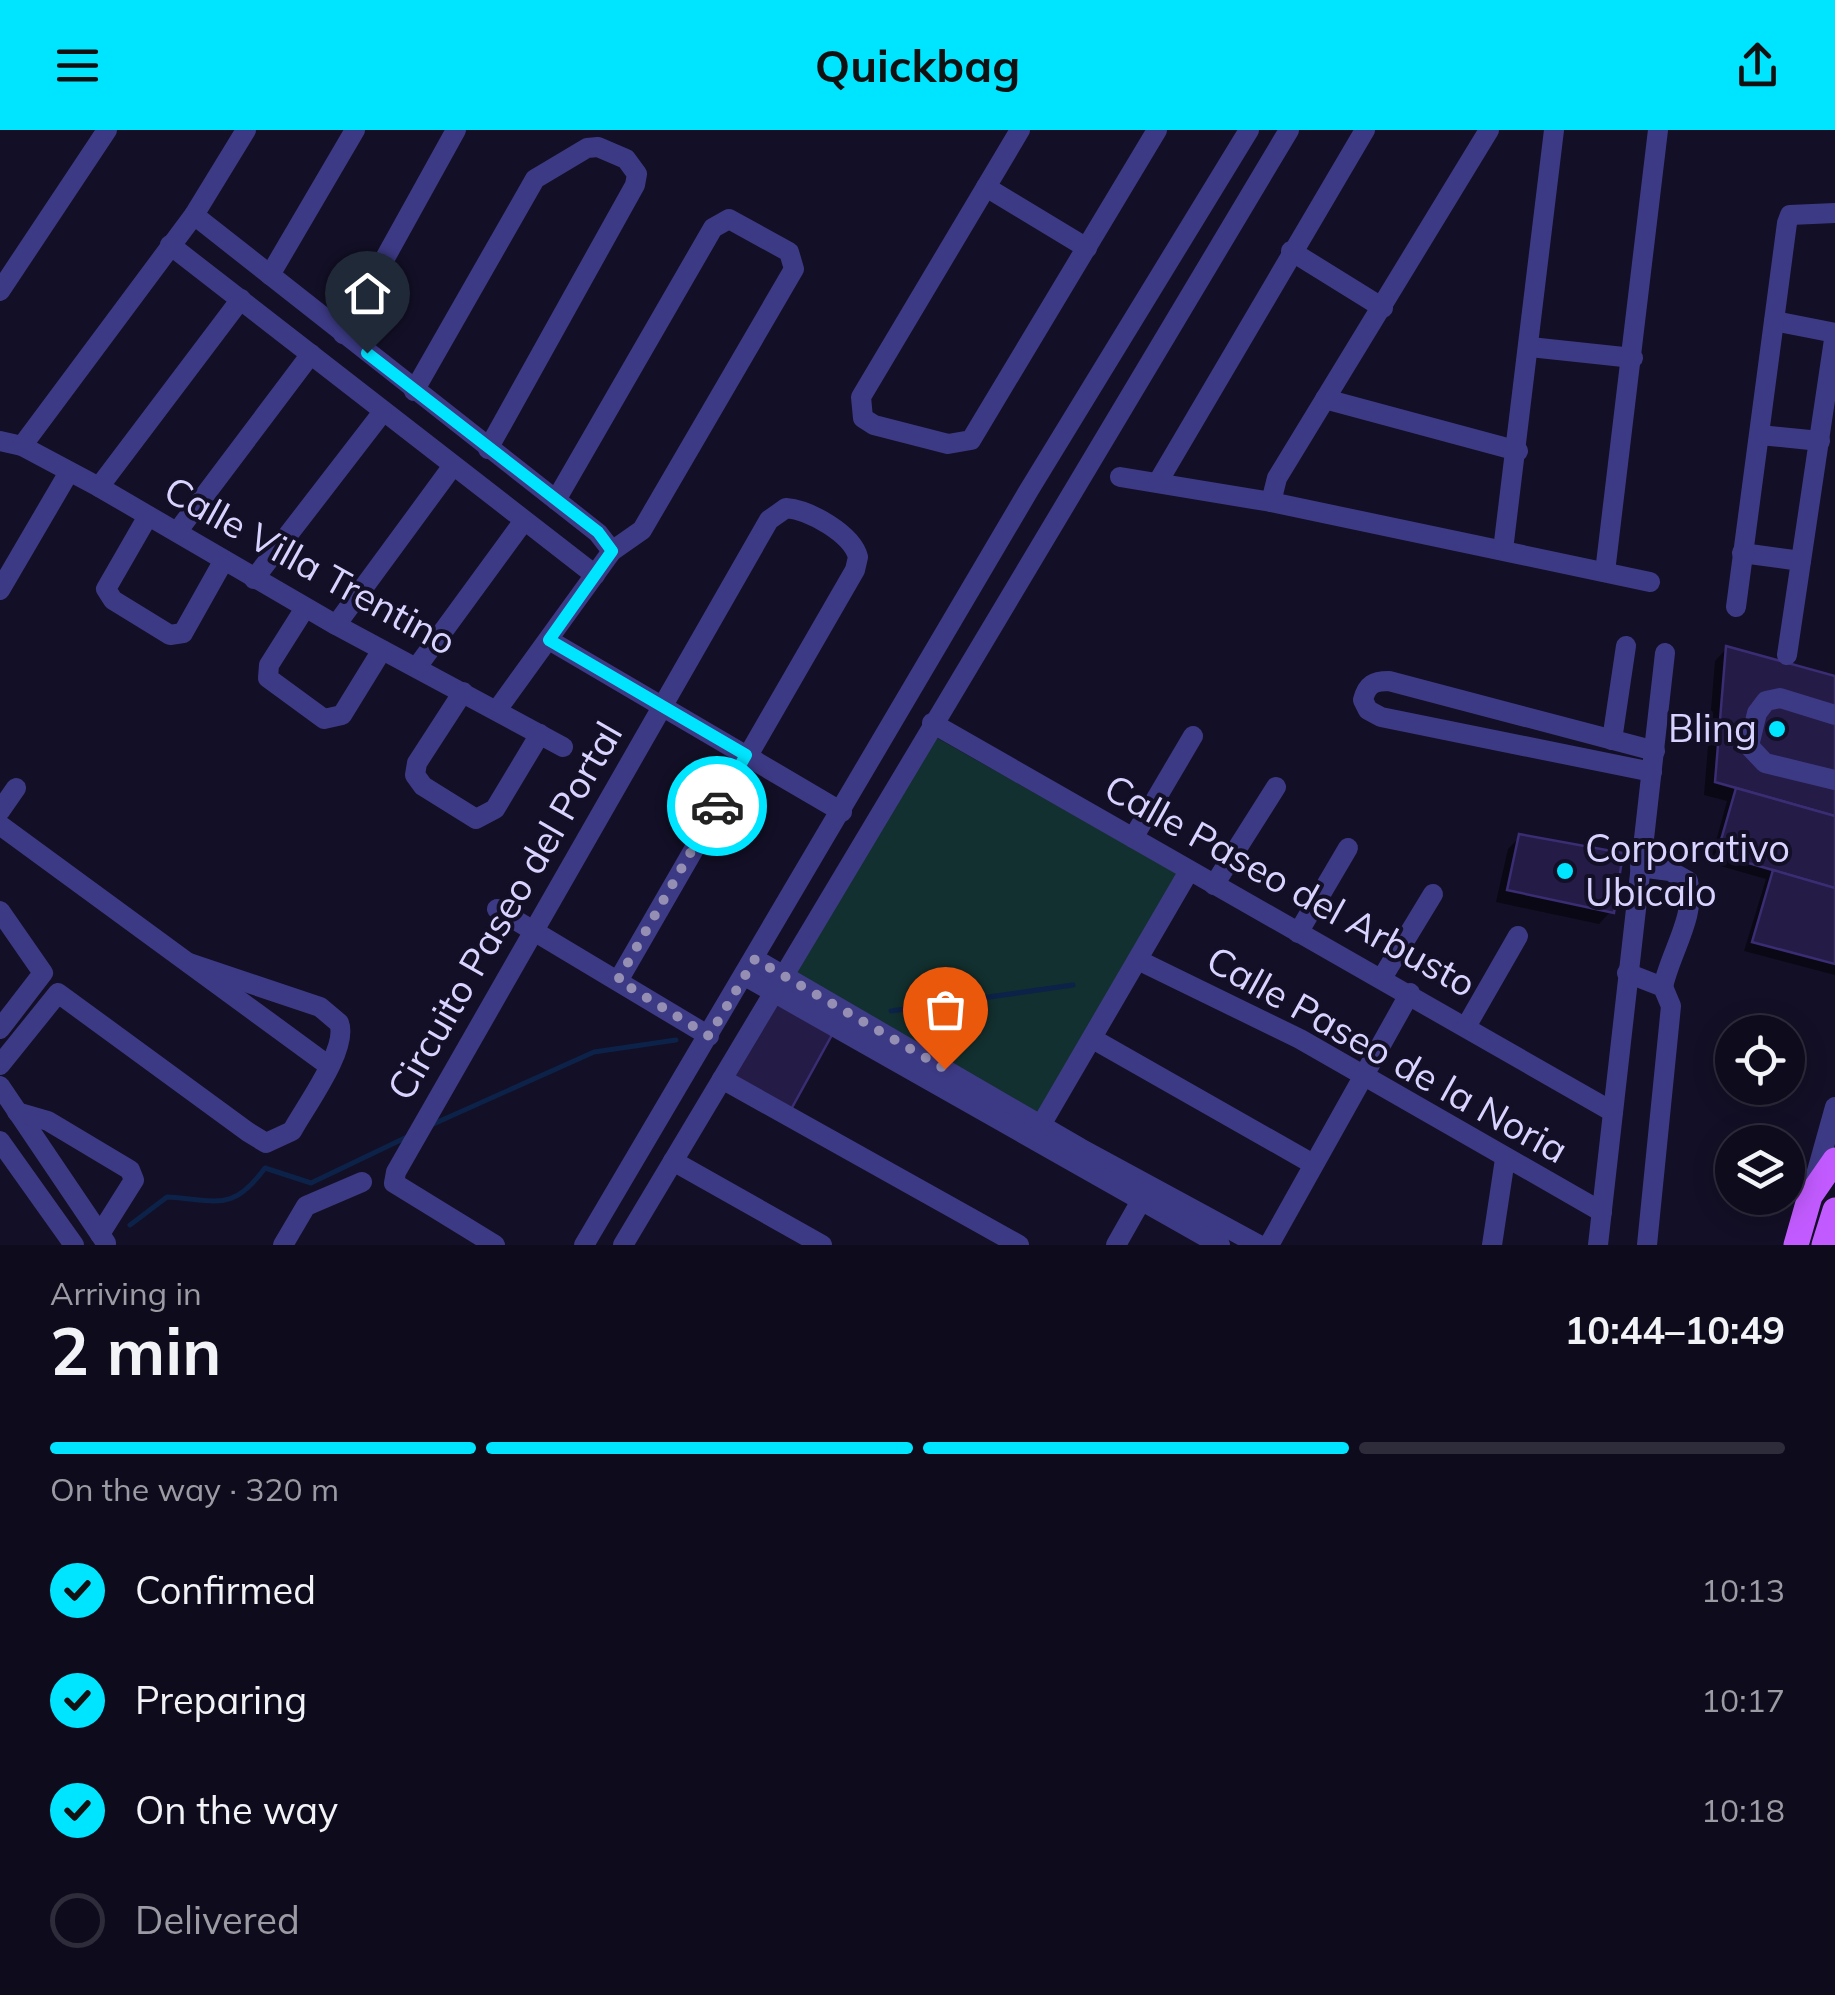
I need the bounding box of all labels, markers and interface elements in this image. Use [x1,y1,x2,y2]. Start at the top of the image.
text: Quickbag [815,37,1020,93]
icon: menu [50,38,105,93]
icon: share [1730,38,1785,93]
pin [325,251,410,354]
icon: home [340,266,395,321]
street label: Calle Villa Trentino [156,465,465,665]
place label: Bling [1668,704,1757,752]
street label: Circuito Paseo del Portal [376,713,632,1108]
marker: Bling [1766,718,1788,740]
courier [667,756,767,856]
street label: Calle Paseo del Arbusto [1097,763,1484,1007]
icon: car [690,779,745,834]
place label: Corporativo Ubicalo [1585,824,1790,916]
marker: Corporativo Ubicalo [1554,860,1576,882]
street label: Calle Paseo de la Noria [1199,935,1576,1173]
pin [903,967,988,1070]
icon: bag [918,982,973,1037]
map controls [1715,1015,1805,1215]
button: locate [1715,1015,1805,1105]
button: layers [1715,1125,1805,1215]
text: Arriving in [50,1273,202,1313]
text: 10:44–10:49 [1565,1306,1785,1354]
text: 2 min [50,1310,221,1391]
text: On the way · 320 m [50,1469,339,1509]
icon: check [50,1563,105,1618]
text: Confirmed [135,1566,316,1614]
text: 10:13 [1701,1570,1785,1610]
icon: check [50,1673,105,1728]
text: Preparing [135,1676,307,1724]
text: 10:17 [1701,1680,1785,1720]
icon: check [50,1783,105,1838]
text: On the way [135,1786,338,1834]
text: 10:18 [1701,1790,1785,1830]
text: Delivered [135,1896,300,1944]

